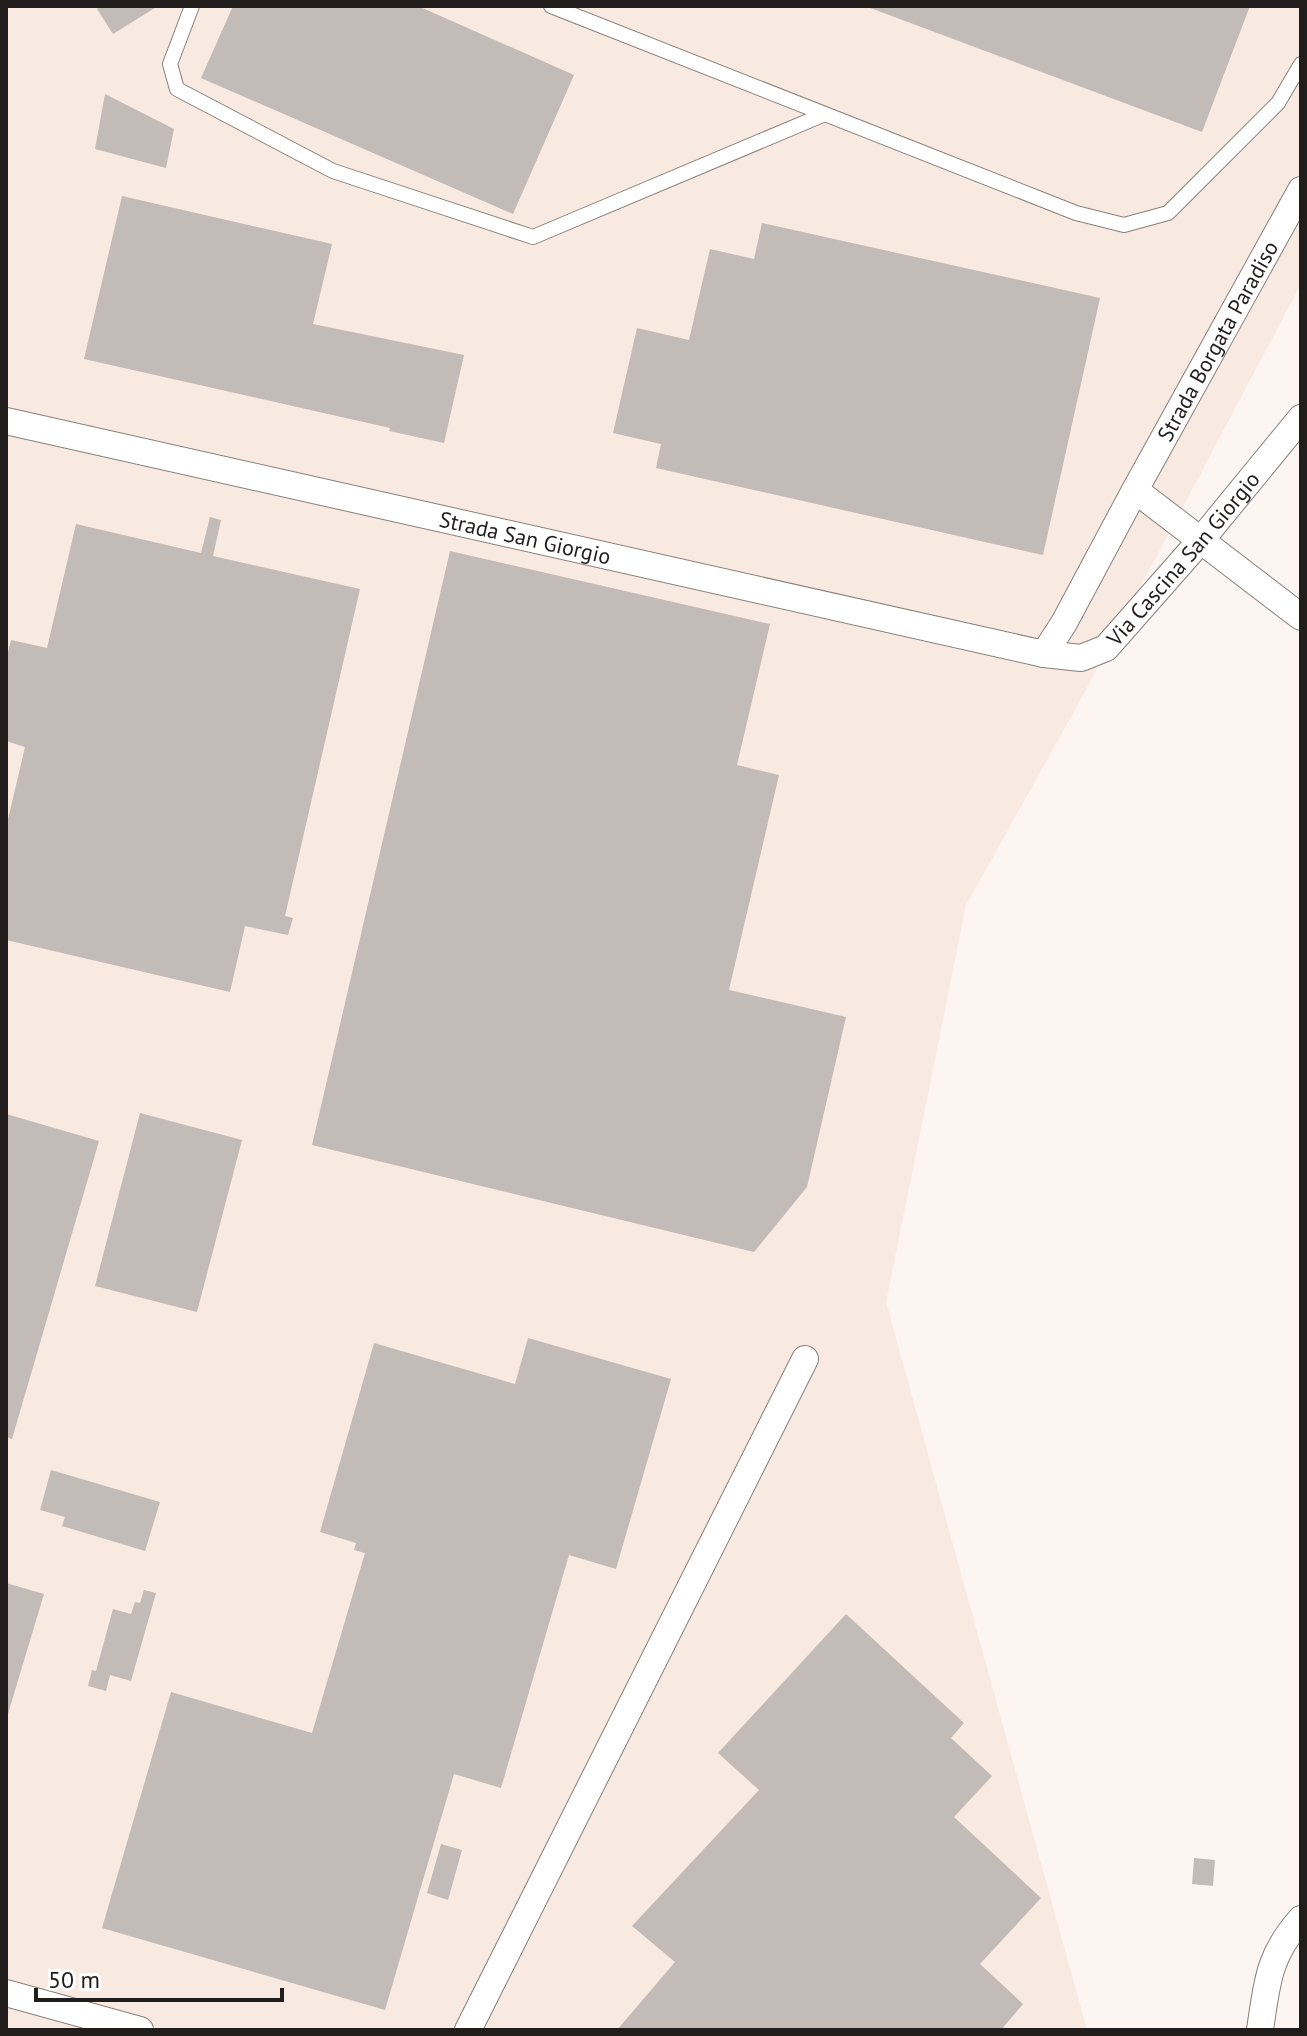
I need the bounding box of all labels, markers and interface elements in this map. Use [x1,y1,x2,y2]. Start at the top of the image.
street label: Strada Borgata Paradiso [1151,236,1284,446]
street label: Via Cascina San Giorgio [1100,466,1266,652]
street label: Strada San Giorgio [437,505,613,570]
scale bar [36,1952,282,2002]
text: 50 m [48,1964,100,1995]

